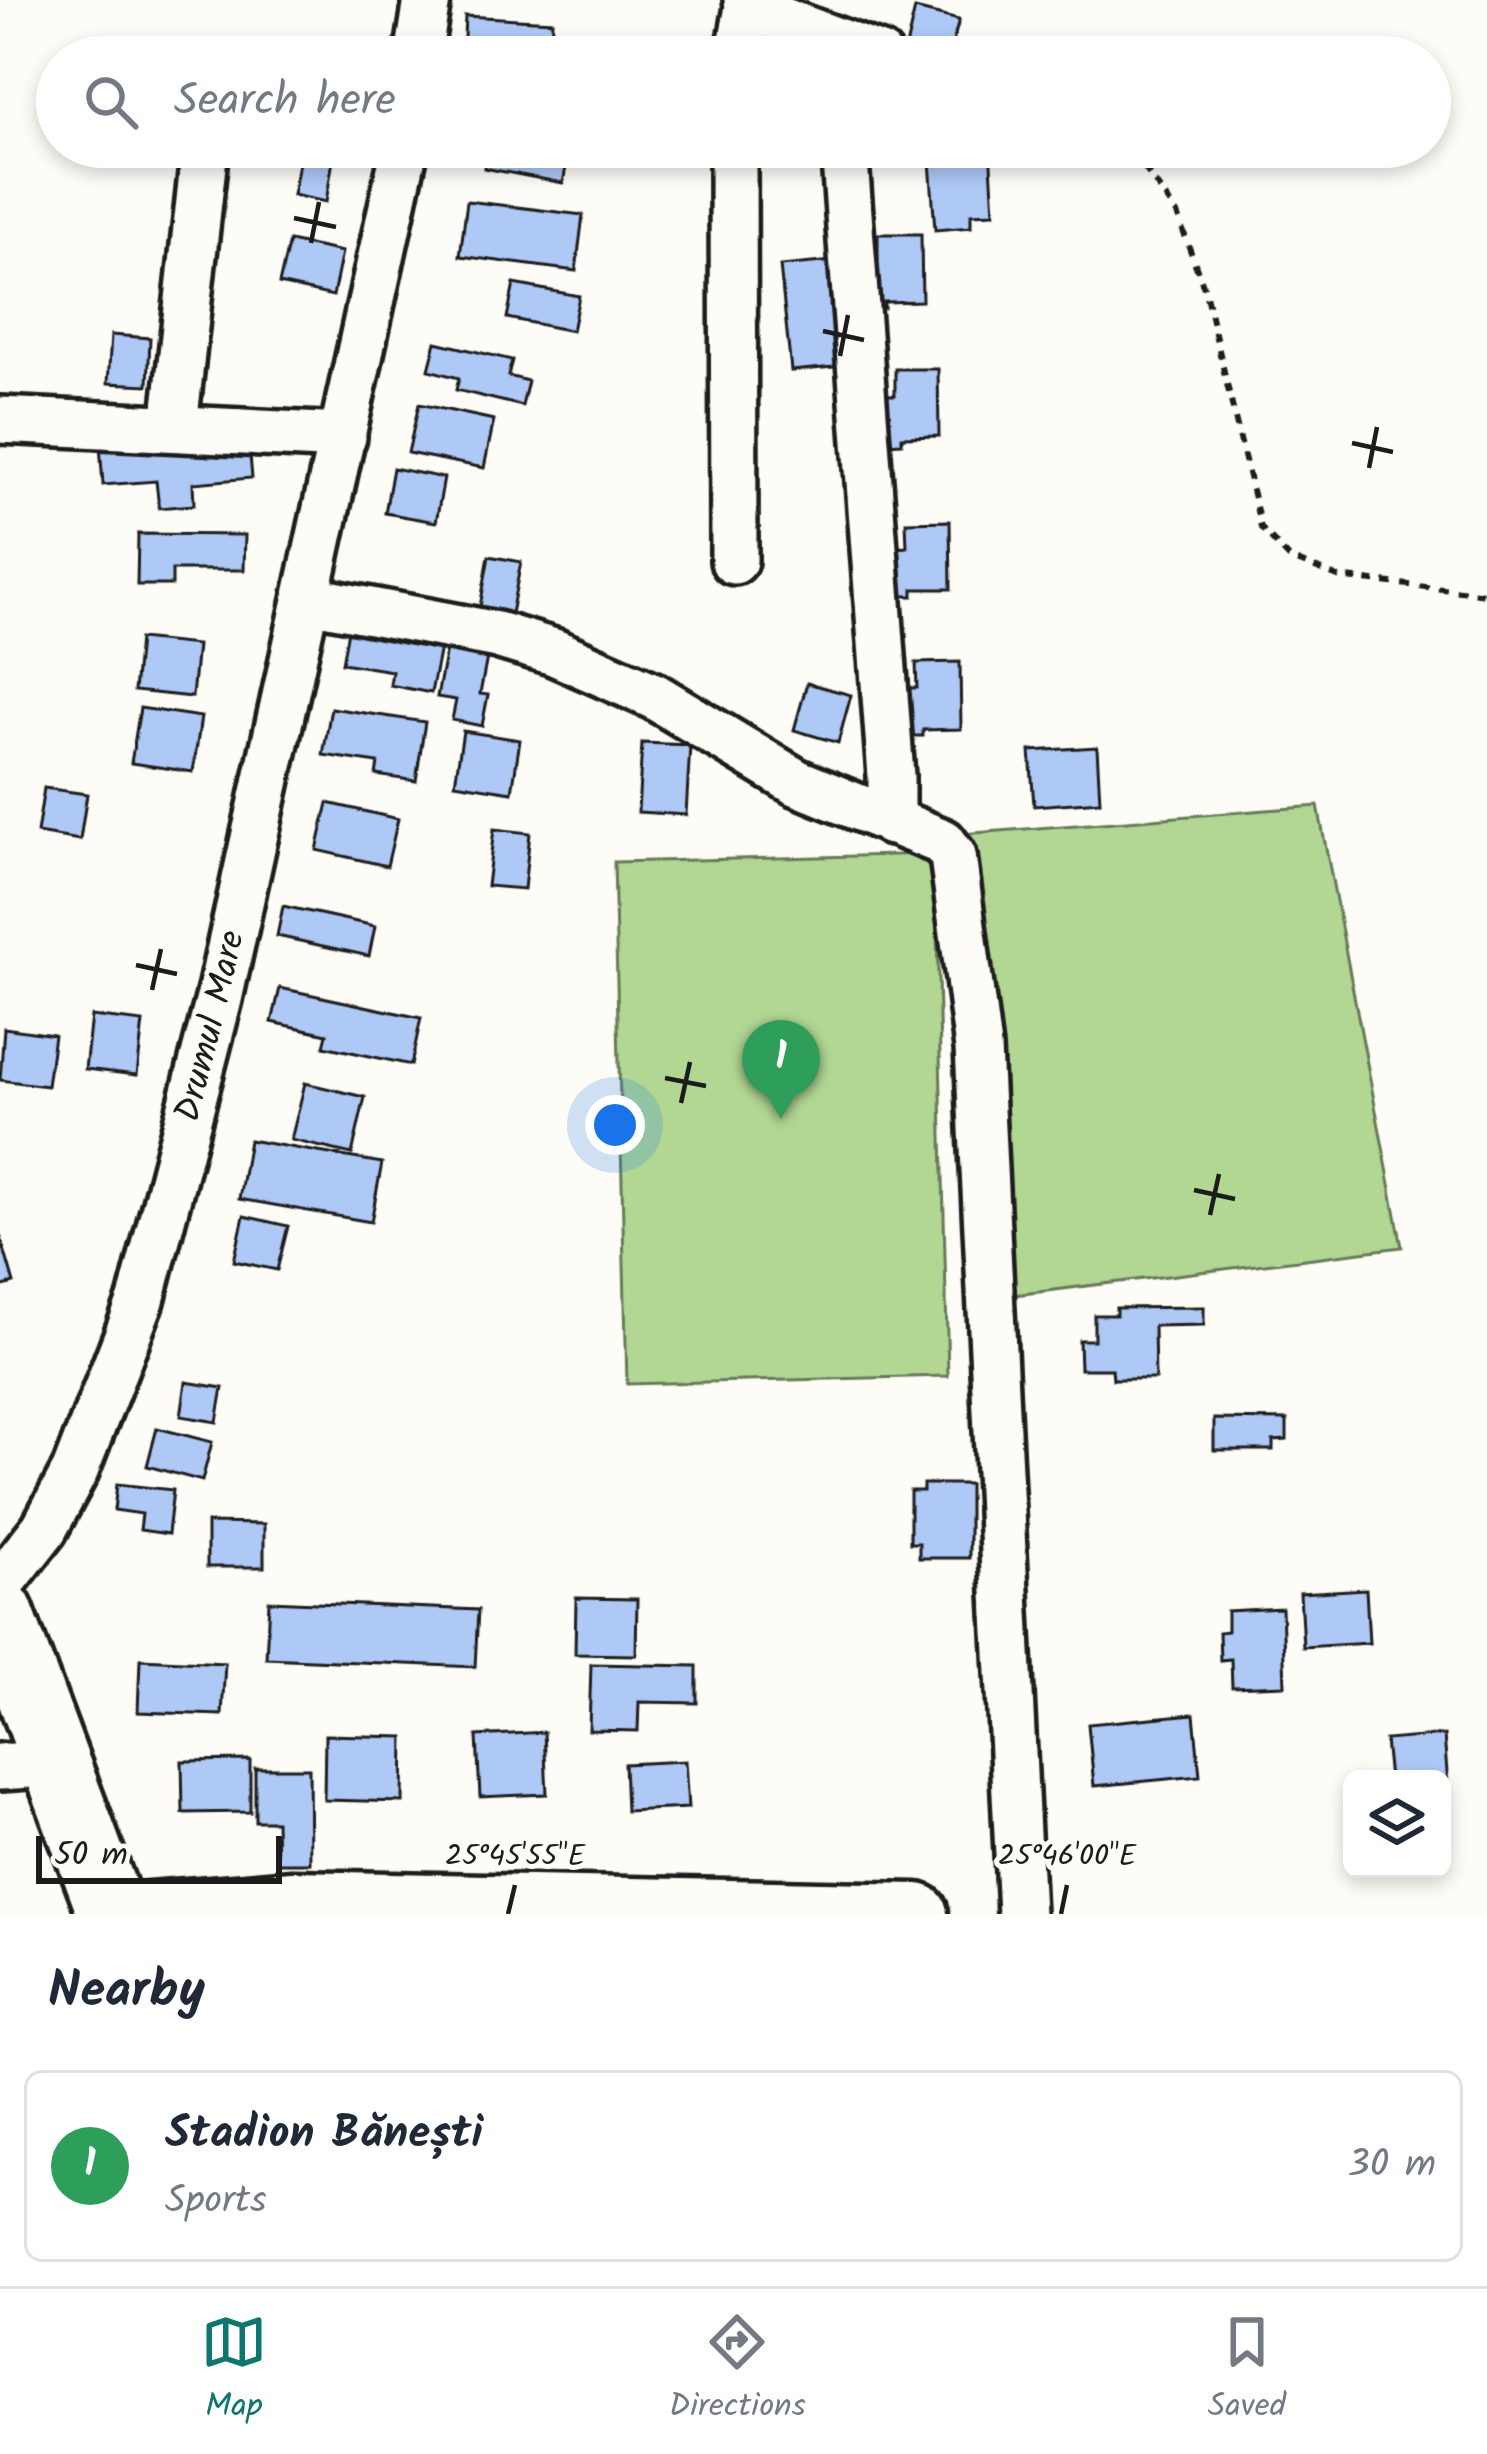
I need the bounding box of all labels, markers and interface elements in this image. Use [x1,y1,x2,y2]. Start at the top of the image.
search box [36,36,1451,168]
text: Search here [174,66,396,138]
icon: search [78,69,144,135]
street label: Drumul Mare [160,925,262,1128]
pin: 1 [742,1020,820,1119]
your location [585,1095,645,1155]
map controls [1343,1770,1451,1878]
button: layers [1343,1770,1451,1878]
scale bar [36,1830,282,1883]
text: 50 m [54,1830,128,1883]
text: 25°45'55"E [445,1833,587,1881]
text: 25°46'00"E [998,1833,1138,1881]
text: Nearby [48,1952,205,2033]
text: Stadion Bănești [165,2099,483,2171]
text: 1 [84,2135,96,2197]
text: 30 m [1348,2135,1436,2197]
text: Sports [165,2171,267,2233]
tab: Map [201,2309,267,2434]
tab: Directions [669,2309,806,2434]
tab: Saved [1208,2309,1286,2434]

